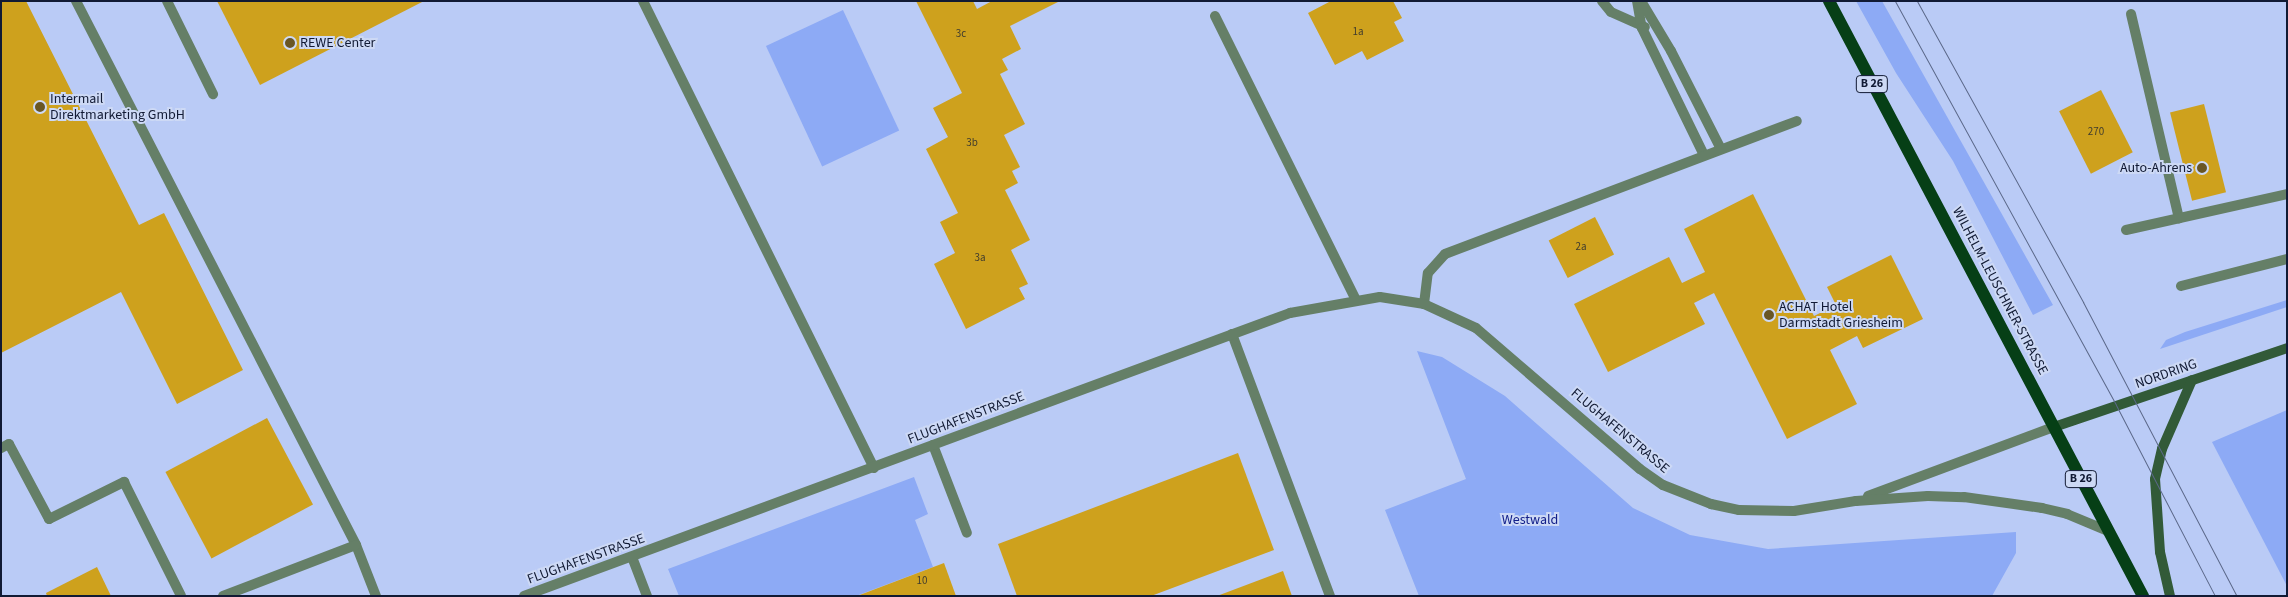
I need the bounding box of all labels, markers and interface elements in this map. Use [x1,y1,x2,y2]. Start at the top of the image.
house number: 1a [1352,25,1364,39]
house number: 3c [956,27,966,41]
place label: REWE Center [300,35,375,51]
marker: REWE Center [284,37,296,49]
road number: B 26 [1856,74,1888,94]
place label: Intermail Direktmarketing GmbH [50,91,185,124]
marker: Intermail Direktmarketing GmbH [34,101,46,113]
house number: 270 [2088,125,2104,139]
house number: 3b [966,136,978,150]
place label: Auto-Ahrens [2120,160,2192,176]
marker: Auto-Ahrens [2196,162,2208,174]
street label: WILHELM-LEUSCHNER-STRASSE [1949,204,2051,378]
house number: 2a [1575,240,1587,254]
house number: 3a [974,251,986,265]
place label: ACHAT Hotel Darmstadt Griesheim [1779,299,1903,332]
marker: ACHAT Hotel Darmstadt Griesheim [1763,309,1775,321]
street label: NORDRING [2133,356,2199,392]
street label: FLUGHAFENSTRASSE [1567,385,1673,477]
street label: FLUGHAFENSTRASSE [905,388,1027,448]
road number: B 26 [2065,469,2097,488]
park label: Westwald [1502,512,1558,528]
street label: FLUGHAFENSTRASSE [525,530,647,588]
house number: 10 [917,574,927,588]

